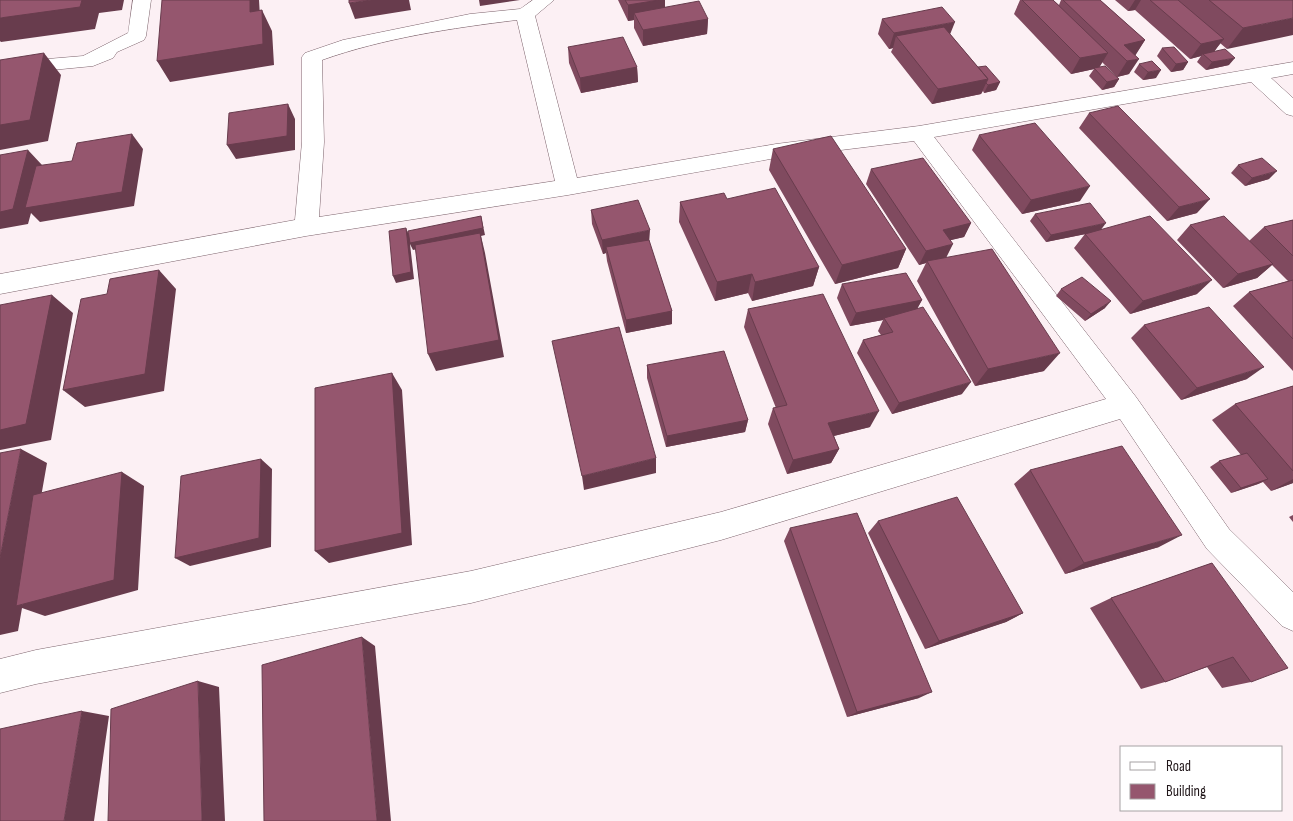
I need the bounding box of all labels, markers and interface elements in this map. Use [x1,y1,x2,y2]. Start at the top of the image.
legend [1120,746,1283,811]
text: Road [1166,757,1191,776]
text: Building [1166,782,1206,801]

